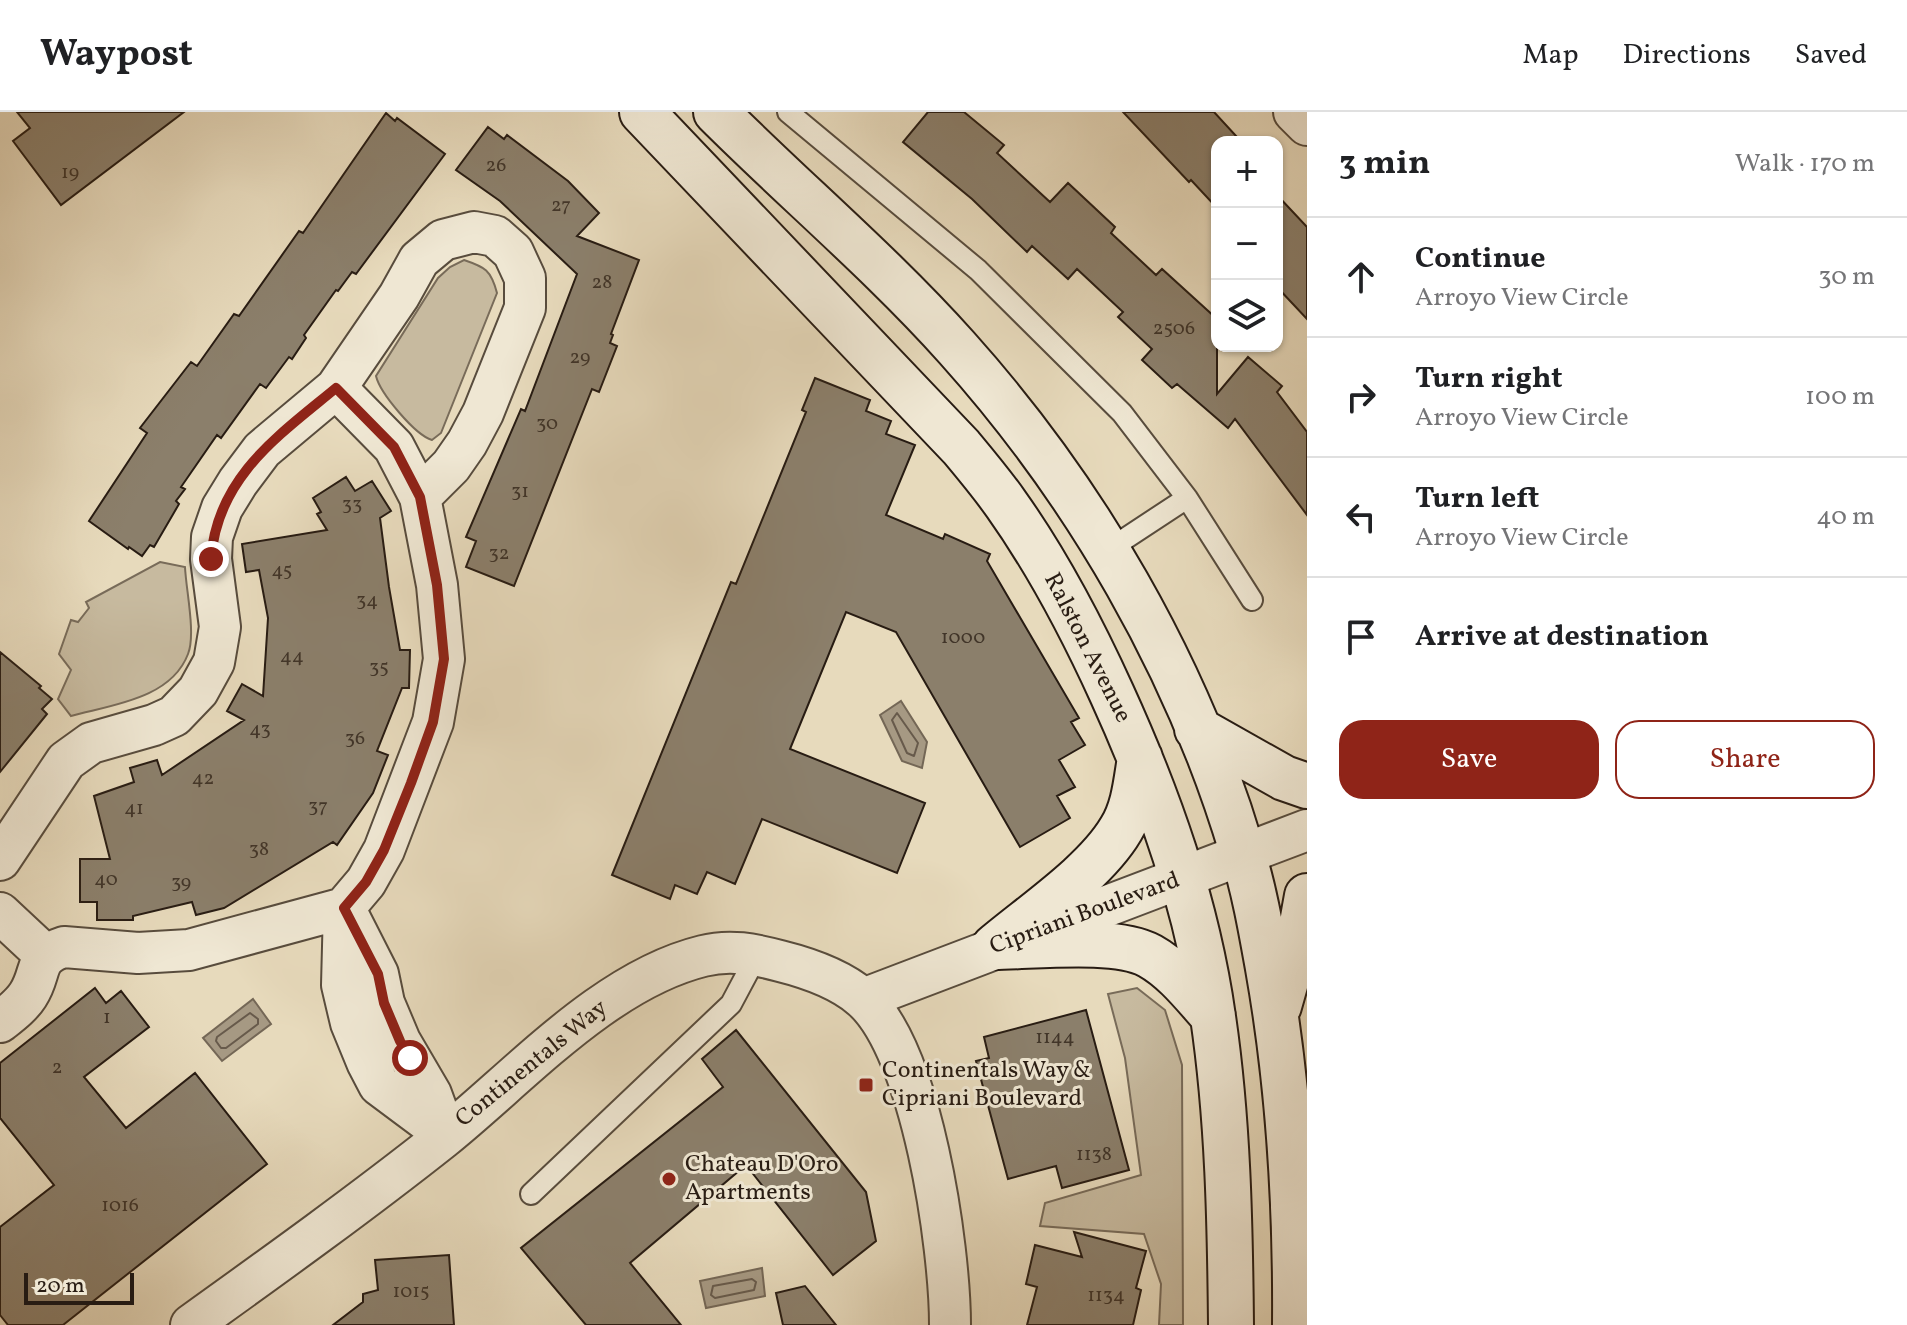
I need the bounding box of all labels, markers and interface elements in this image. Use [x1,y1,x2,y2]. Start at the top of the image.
text: Waypost [40,29,193,82]
text: Map [1523,36,1579,75]
text: Directions [1623,36,1751,75]
text: Saved [1795,36,1867,75]
map controls [1211,136,1283,352]
button: + [1211,136,1283,208]
text: 3 min [1339,141,1430,188]
text: Walk · 170 m [1735,146,1875,182]
house number: 26 [486,152,506,180]
house number: 19 [61,159,79,187]
house number: 27 [551,192,571,220]
button: − [1211,208,1283,280]
text: Continue [1415,238,1546,280]
icon: ahead [1339,255,1383,299]
text: 30 m [1818,259,1875,295]
house number: 28 [592,269,612,297]
button: layers [1211,280,1283,352]
text: Arroyo View Circle [1415,280,1628,316]
house number: 2506 [1153,315,1195,343]
house number: 29 [570,344,590,372]
text: Turn right [1415,358,1563,400]
icon: right [1339,375,1383,419]
text: 100 m [1805,379,1875,415]
text: Arroyo View Circle [1415,400,1628,436]
house number: 30 [536,410,558,438]
house number: 31 [511,478,529,506]
text: Turn left [1415,478,1539,520]
house number: 33 [342,491,362,519]
icon: left [1339,495,1383,539]
text: 40 m [1816,499,1875,535]
text: Arroyo View Circle [1415,520,1628,556]
house number: 32 [489,540,510,568]
route end [193,541,229,577]
house number: 45 [272,557,292,585]
street label: Ralston Avenue [1035,567,1139,729]
house number: 34 [356,587,378,615]
icon: arrive [1339,615,1383,659]
text: Arrive at destination [1415,616,1709,658]
house number: 1000 [941,624,985,652]
house number: 44 [280,643,304,671]
house number: 35 [369,654,389,682]
house number: 43 [249,716,271,744]
button: Save [1339,720,1599,799]
button: Share [1615,720,1875,799]
house number: 36 [345,725,365,753]
house number: 42 [192,765,214,793]
house number: 37 [308,793,328,821]
house number: 41 [124,795,144,823]
house number: 38 [249,836,269,864]
street label: Cipriani Boulevard [985,864,1185,964]
house number: 40 [94,866,118,894]
house number: 39 [171,869,191,897]
street label: Continentals Way [449,992,615,1136]
house number: 1 [103,1004,111,1032]
house number: 1144 [1035,1024,1075,1052]
route start [392,1040,428,1076]
house number: 2 [52,1054,62,1082]
place label: Continentals Way & Cipriani Boulevard [882,1054,1091,1116]
marker: Continentals Way & Cipriani Boulevard [857,1076,875,1094]
house number: 1138 [1076,1141,1112,1169]
place label: Chateau D'Oro Apartments [685,1148,839,1210]
marker: Chateau D'Oro Apartments [660,1170,678,1188]
house number: 1016 [101,1192,139,1220]
scale bar [24,1269,134,1305]
text: 20 m [36,1271,85,1302]
house number: 1015 [392,1278,430,1306]
house number: 1134 [1087,1282,1125,1310]

